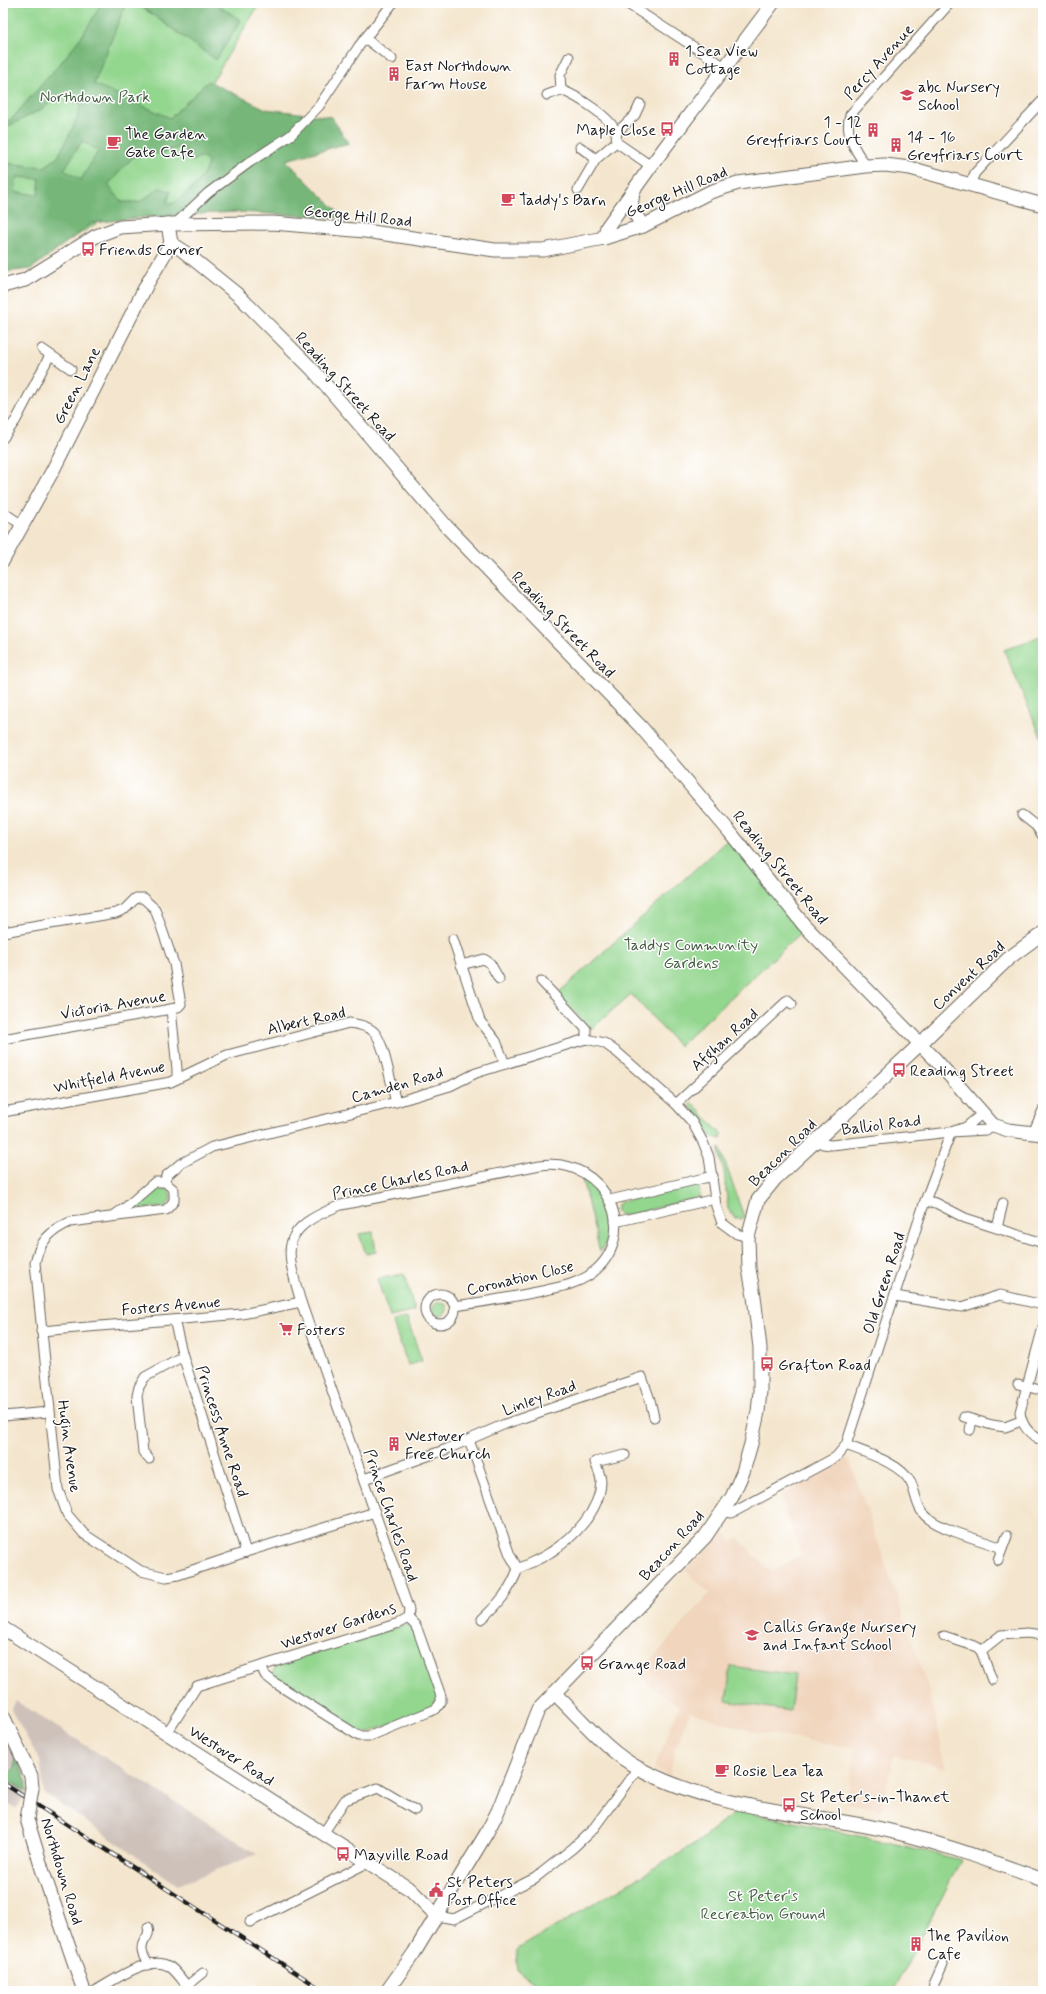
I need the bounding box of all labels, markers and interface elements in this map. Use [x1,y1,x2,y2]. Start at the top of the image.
street label: Percy Avenue [839,19,919,105]
place label: 1 Sea View Cottage [685,41,758,80]
building icon: 1 Sea View Cottage [666,51,682,67]
place label: East Northdown Farm House [405,56,512,95]
building icon: East Northdown Farm House [386,66,402,82]
place label: abc Nursery School [918,77,1000,116]
park label: Northdown Park [40,87,150,108]
school or university icon: abc Nursery School [899,87,915,103]
place label: 1 - 12 Greyfriars Court [746,112,863,151]
place label: Maple Close [576,120,656,141]
bus stop icon: Maple Close [659,121,675,137]
building icon: 1 - 12 Greyfriars Court [865,122,881,138]
place label: The Garden Gate Cafe [125,124,207,163]
place label: 14 - 16 Greyfriars Court [907,127,1024,166]
cafe icon: The Garden Gate Cafe [106,134,122,150]
building icon: 14 - 16 Greyfriars Court [888,137,904,153]
street label: George Hill Road [622,161,731,224]
place label: Taddy's Barn [519,190,606,211]
cafe icon: Taddy's Barn [500,191,516,207]
street label: George Hill Road [302,200,413,234]
place label: Friends Corner [99,240,203,261]
bus stop icon: Friends Corner [80,241,96,257]
street label: Reading Street Road [290,328,400,446]
street label: Green Lane [49,343,106,428]
street label: Reading Street Road [507,567,619,683]
street label: Reading Street Road [727,807,832,929]
park label: Taddys Community Gardens [624,935,758,974]
street label: Convent Road [928,937,1010,1015]
street label: Victoria Avenue [59,986,168,1025]
street label: Albert Road [265,1002,348,1041]
street label: Afghan Road [687,1004,764,1077]
street label: Whitfield Avenue [52,1056,167,1099]
place label: Reading Street [910,1061,1014,1082]
street label: Camden Road [349,1062,446,1109]
bus stop icon: Reading Street [891,1062,907,1078]
street label: Balliol Road [840,1110,922,1141]
street label: Beacon Road [744,1114,822,1192]
street label: Prince Charles Road [330,1156,470,1205]
street label: Old Green Road [858,1230,911,1337]
street label: Coronation Close [465,1256,576,1301]
street label: Fosters Avenue [121,1292,222,1321]
place label: Fosters [297,1320,345,1341]
supermarket icon: Fosters [278,1321,294,1337]
place label: Grafton Road [778,1355,871,1376]
bus stop icon: Grafton Road [759,1356,775,1372]
street label: Princess Anne Road [190,1363,253,1500]
street label: Linley Road [500,1375,579,1421]
street label: Hugin Avenue [51,1399,85,1494]
place label: Westover Free Church [405,1426,491,1465]
building icon: Westover Free Church [386,1436,402,1452]
street label: Prince Charles Road [358,1446,423,1585]
street label: Beacon Road [635,1506,709,1586]
street label: Westover Gardens [278,1598,399,1655]
place label: Callis Grange Nursery and Infant School [763,1617,916,1656]
school or university icon: Callis Grange Nursery and Infant School [744,1627,760,1643]
place label: Grange Road [598,1654,686,1675]
bus stop icon: Grange Road [579,1655,595,1671]
street label: Westover Road [185,1721,278,1792]
place label: Rosie Lea Tea [733,1761,824,1782]
cafe icon: Rosie Lea Tea [714,1762,730,1778]
place label: St Peter's-in-Thanet School [800,1787,950,1826]
bus stop icon: St Peter's-in-Thanet School [781,1797,797,1813]
street label: Northdown Road [35,1815,88,1927]
place label: Mayville Road [354,1845,448,1866]
bus stop icon: Mayville Road [335,1846,351,1862]
place label: St Peters Post Office [447,1872,517,1911]
public building icon: St Peters Post Office [428,1882,444,1898]
park label: St Peter's Recreation Ground [700,1886,826,1925]
place label: The Pavilion Cafe [927,1926,1009,1965]
building icon: The Pavilion Cafe [908,1936,924,1952]

